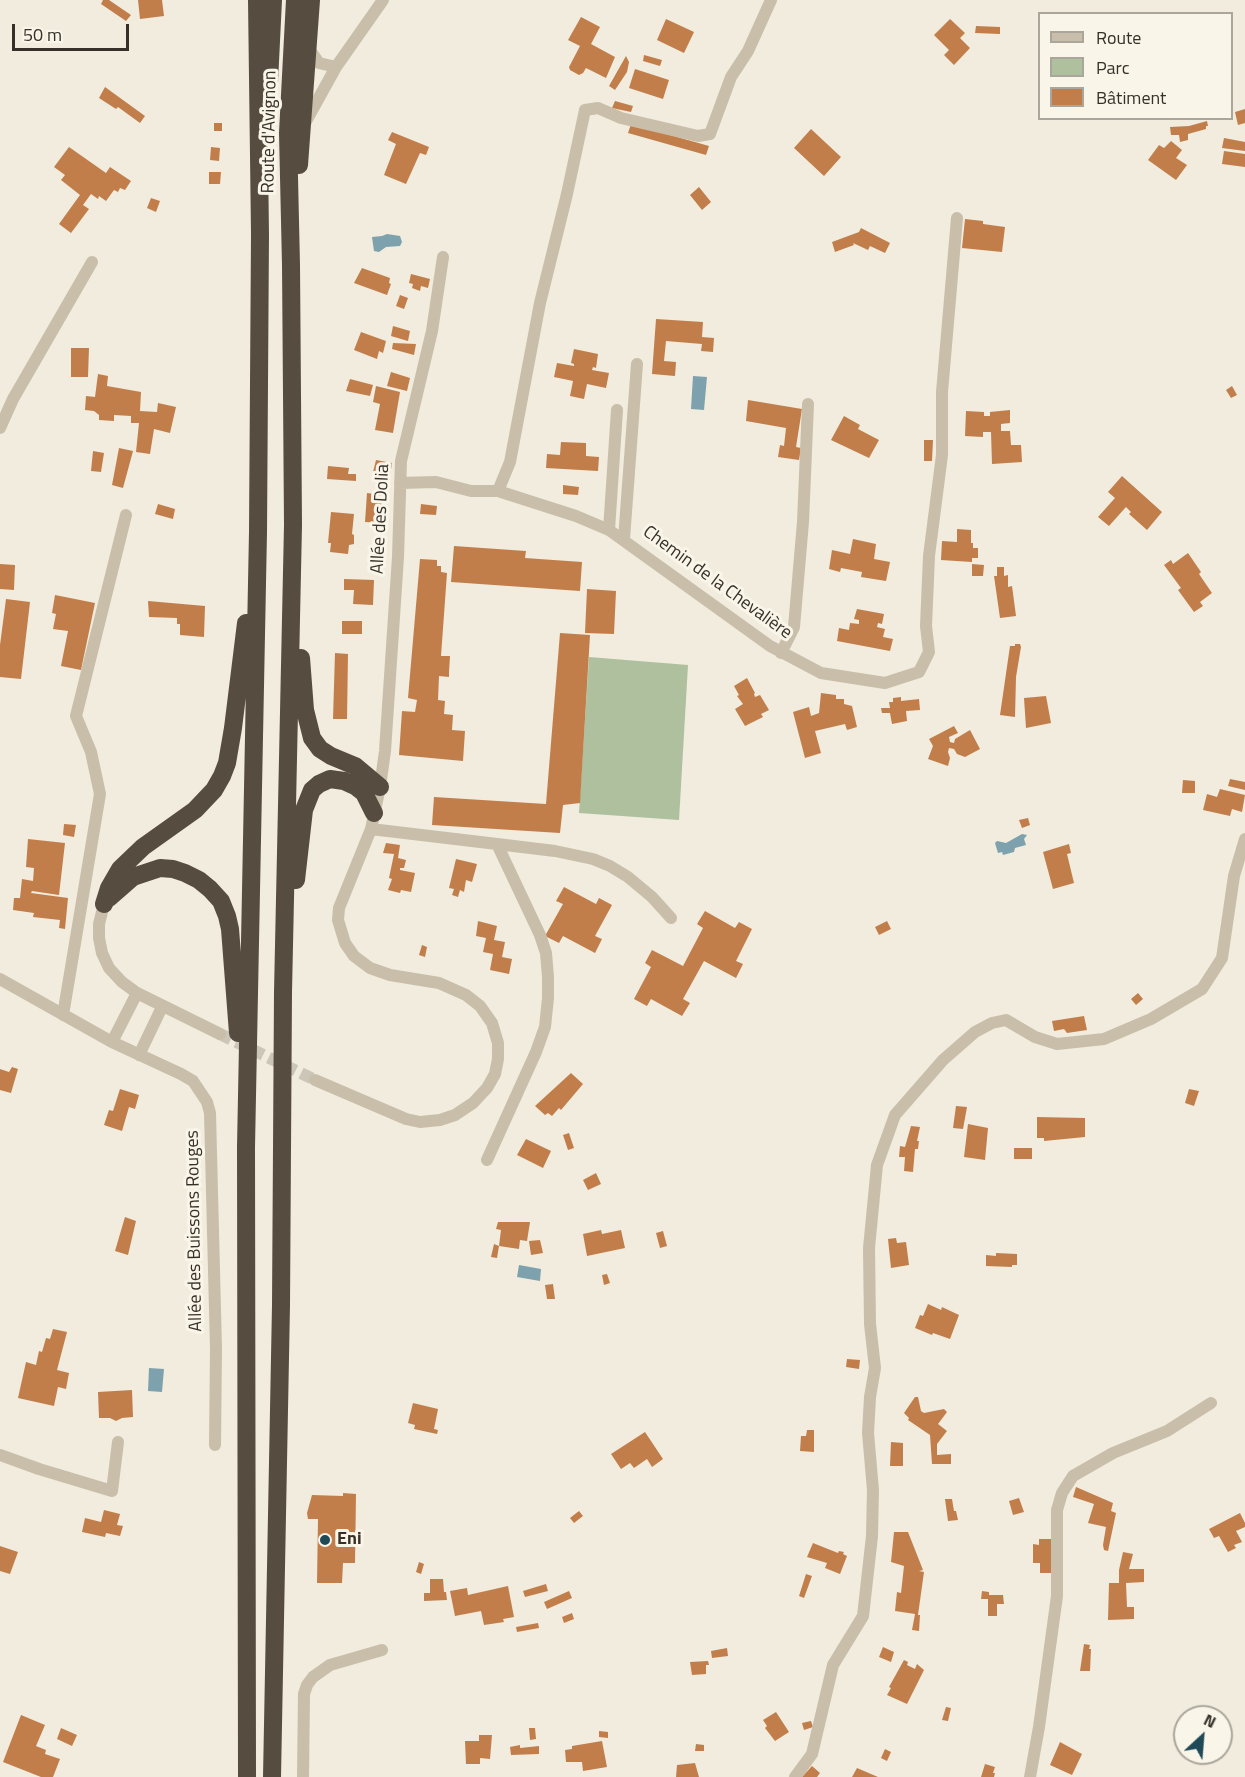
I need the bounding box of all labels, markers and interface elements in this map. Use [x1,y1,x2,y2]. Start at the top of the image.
scale bar [15,12,132,50]
legend [1038,12,1233,120]
text: 50 m [23,21,62,48]
text: Route [1096,24,1141,51]
text: Parc [1096,54,1130,81]
street label: Route d'Avignon [258,70,282,194]
text: Bâtiment [1096,84,1166,111]
street label: Allée des Dolia [367,463,395,575]
street label: Chemin de la Chevalière [638,522,796,644]
street label: Allée des Buissons Rouges [182,1130,208,1332]
place label: Eni [337,1529,362,1551]
marker: Eni [318,1533,332,1547]
north arrow [1173,1705,1233,1765]
text: N [1200,1707,1220,1734]

